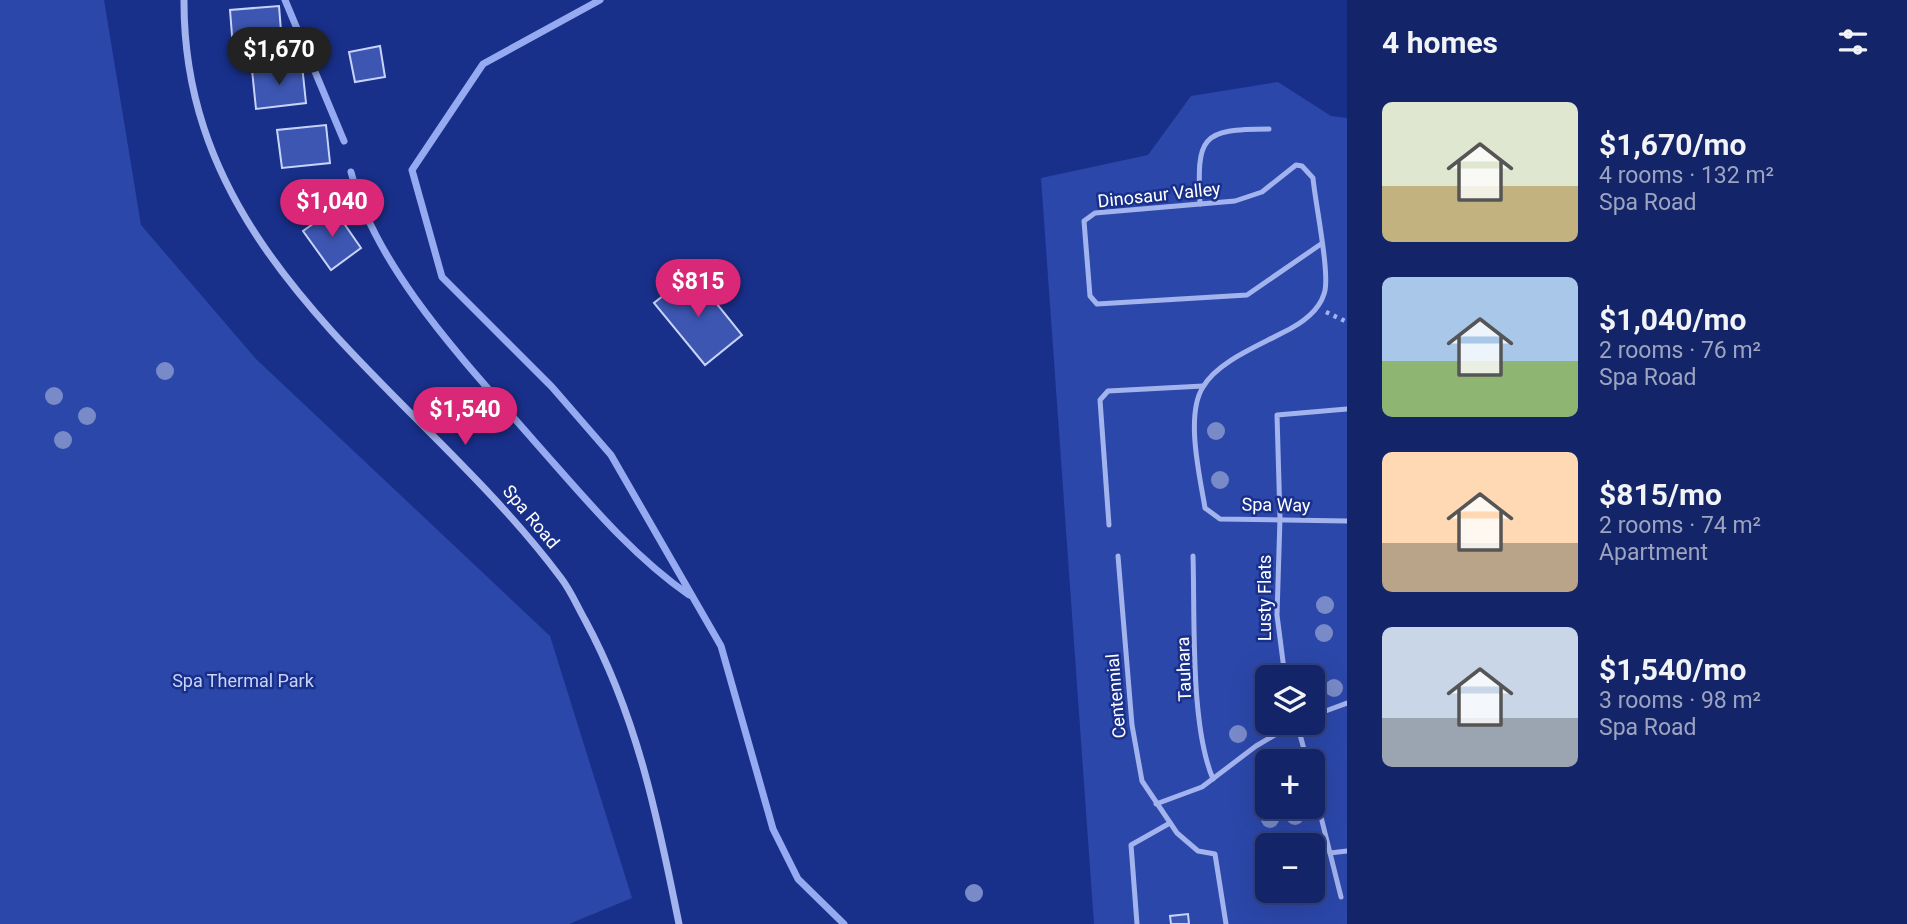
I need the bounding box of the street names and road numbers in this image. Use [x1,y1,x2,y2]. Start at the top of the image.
street label: Dinosaur Valley [1096,178,1222,211]
street label: Spa Road [499,481,564,553]
street label: Spa Way [1241,493,1311,516]
street label: Lusty Flats [1254,555,1275,641]
street label: Tauhara [1172,636,1195,702]
street label: Centennial [1101,653,1130,739]

